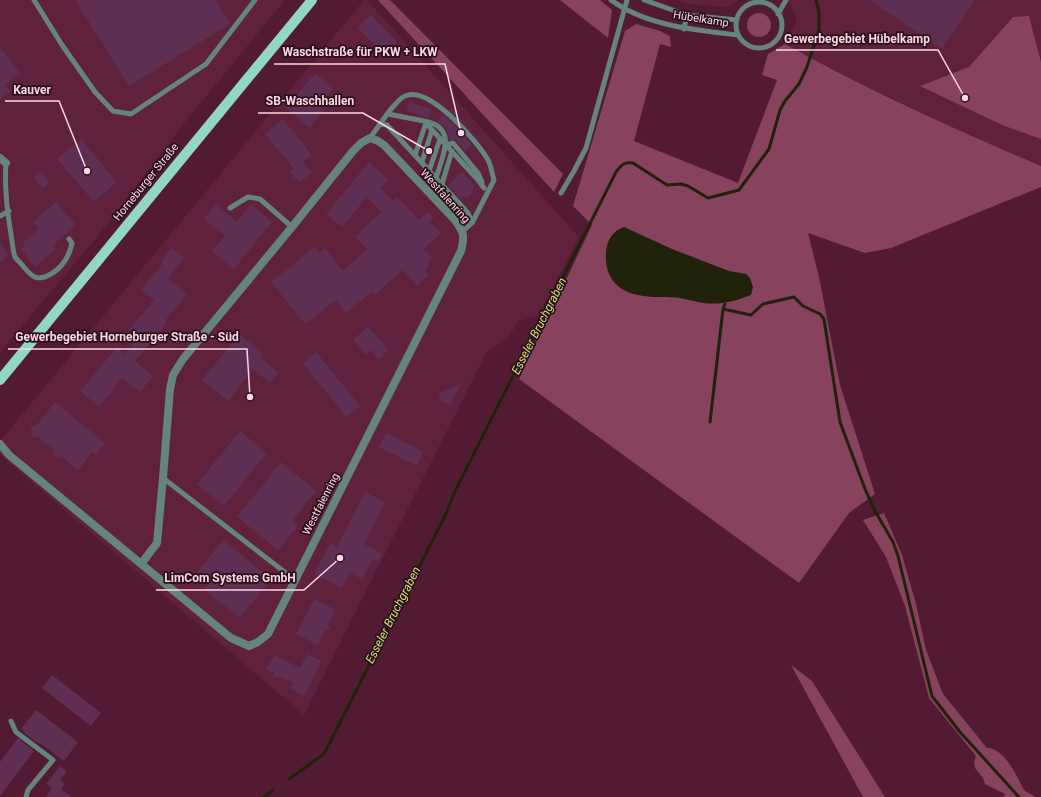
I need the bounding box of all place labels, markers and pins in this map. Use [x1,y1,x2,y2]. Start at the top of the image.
callout: Gewerbegebiet Hübelkamp [776,26,938,50]
callout: Waschstraße für PKW + LKW [274,40,445,64]
callout: Kauver [5,77,59,101]
callout: SB-Waschhallen [258,89,363,113]
callout: Gewerbegebiet Horneburger Straße - Süd [8,325,247,349]
callout: LimCom Systems GmbH [156,566,304,590]

